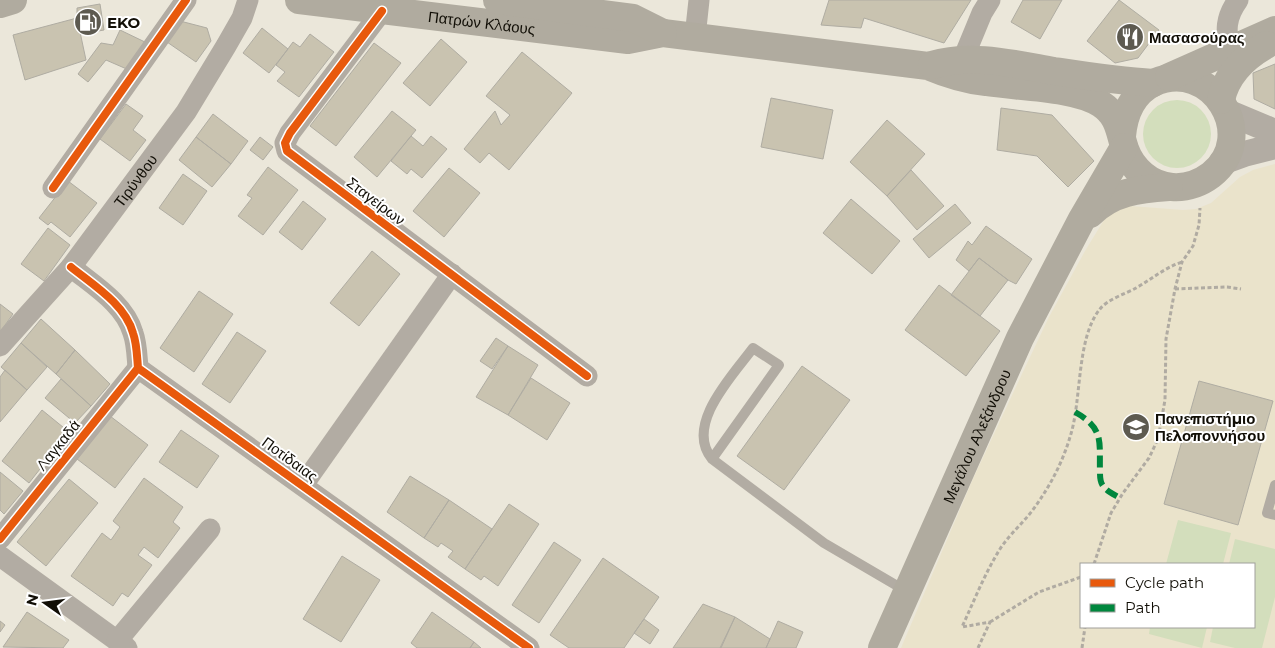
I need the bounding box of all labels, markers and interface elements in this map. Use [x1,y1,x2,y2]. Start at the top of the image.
street label: Πατρών Κλάους [427,6,536,38]
fuel station icon: EKO [73,7,103,37]
place label: EKO [107,13,141,32]
restaurant icon: Μασασούρας [1115,22,1145,52]
place label: Μασασούρας [1149,28,1245,47]
street label: Τιρύνθου [109,150,161,211]
street label: Σταγείρων [343,173,409,229]
street label: Μεγάλου Αλεξάνδρου [938,366,1014,506]
place label: Πανεπιστήμιο Πελοποννήσου [1155,409,1265,445]
school or university icon: Πανεπιστήμιο Πελοποννήσου [1121,412,1151,442]
street label: Λαγκαδά [32,416,84,474]
street label: Ποτίδαιας [258,432,322,486]
legend [1080,563,1255,628]
text: Cycle path [1125,573,1204,592]
north arrow [20,578,70,628]
text: N [22,592,42,608]
text: Path [1125,598,1161,617]

